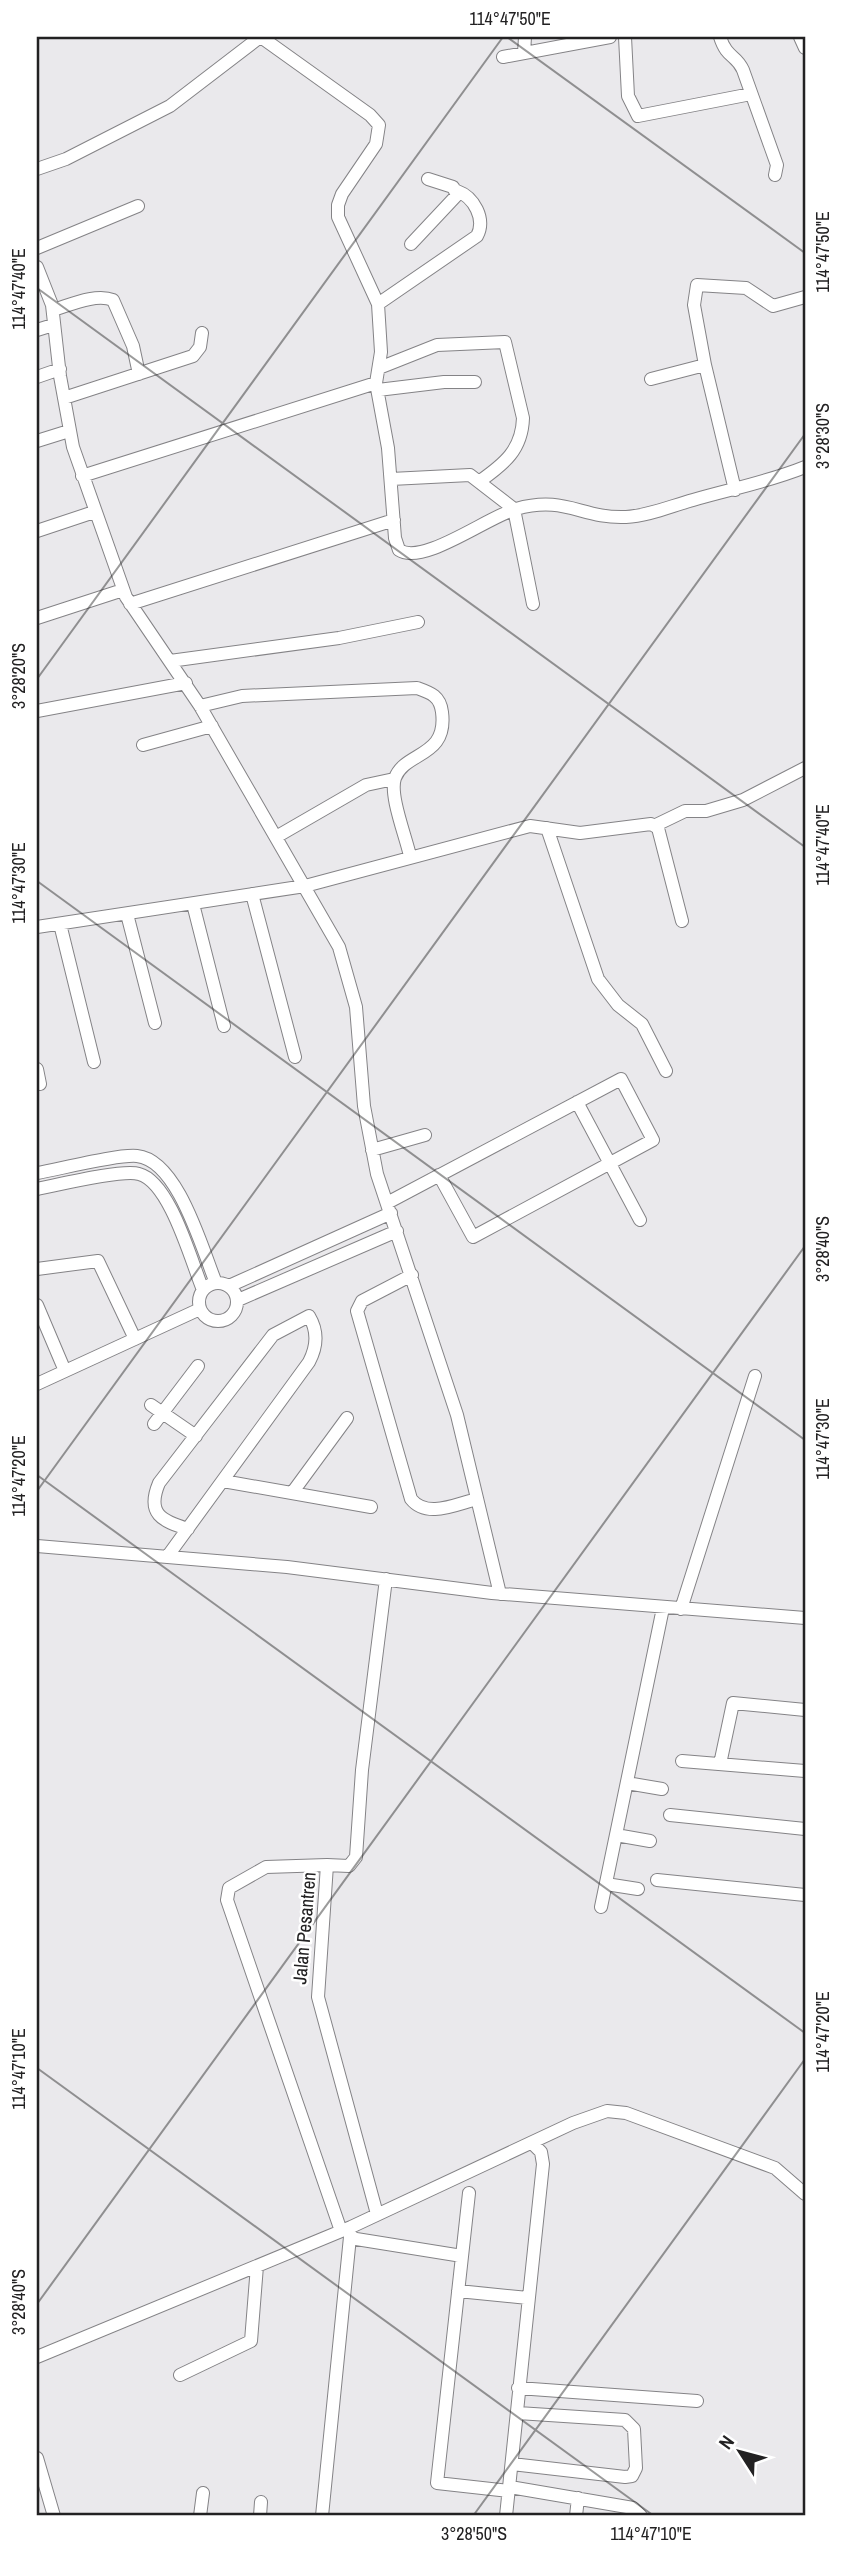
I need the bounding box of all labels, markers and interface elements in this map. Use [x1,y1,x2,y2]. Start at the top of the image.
text: 114°47'50"E [469,6,551,31]
text: 114°47'50"E [810,211,835,293]
text: 114°47'40"E [6,248,31,330]
text: 3°28'30"S [810,403,835,469]
text: 3°28'20"S [6,643,31,709]
text: 114°47'40"E [810,804,835,886]
text: 114°47'30"E [6,842,31,924]
text: 3°28'40"S [810,1216,835,1282]
text: 114°47'30"E [810,1398,835,1480]
text: 114°47'20"E [6,1435,31,1517]
street label: Jalan Pesantren [286,1871,322,1985]
text: 114°47'20"E [810,1991,835,2073]
text: 114°47'10"E [6,2028,31,2110]
text: 3°28'40"S [6,2269,31,2335]
north arrow [706,2416,776,2486]
text: N [712,2430,740,2454]
text: 3°28'50"S [441,2521,507,2546]
text: 114°47'10"E [610,2521,692,2546]

